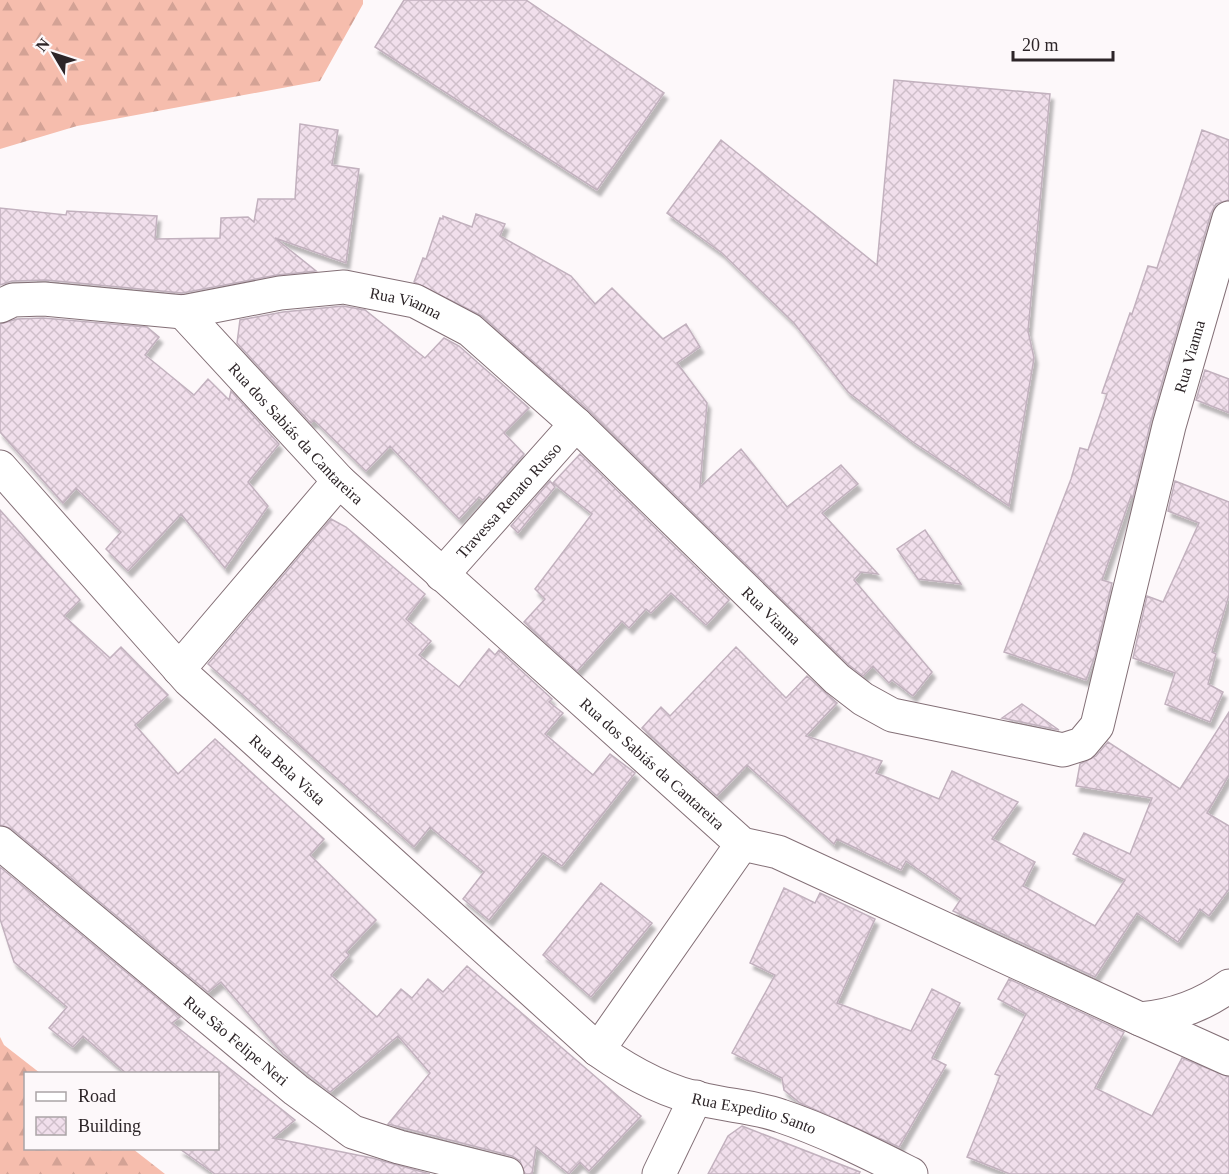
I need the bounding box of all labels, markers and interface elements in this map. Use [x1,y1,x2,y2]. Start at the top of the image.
north arrow [24,24,84,84]
scale bar [1013,24,1114,62]
text: N [32,35,53,55]
text: 20 m [1022,35,1059,55]
street label: Rua Vianna [368,284,445,322]
street label: Rua Vianna [1171,318,1208,395]
street label: Rua dos Sabiás da Cantareira [226,359,367,507]
street label: Travessa Renato Russo [453,439,564,562]
street label: Rua Vianna [739,583,804,647]
street label: Rua dos Sabiás da Cantareira [577,694,728,833]
street label: Rua Bela Vista [247,731,329,808]
street label: Rua São Felipe Neri [181,992,292,1089]
legend [24,1072,219,1150]
text: Road [78,1086,116,1106]
street label: Rua Expedito Santo [690,1089,819,1137]
text: Building [78,1116,141,1136]

